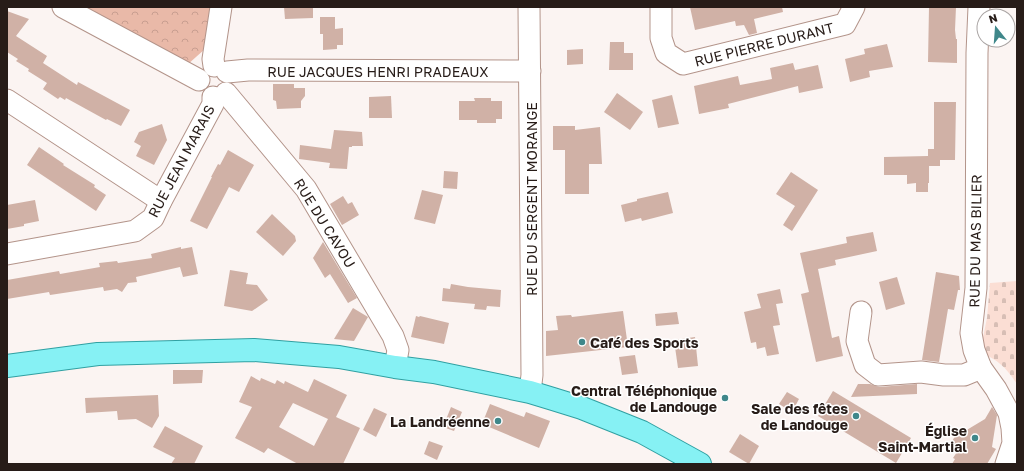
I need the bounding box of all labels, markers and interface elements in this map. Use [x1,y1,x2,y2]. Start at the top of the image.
north arrow [976,8,1016,48]
text: N [987,11,999,25]
street label: RUE PIERRE DURANT [693,18,836,70]
street label: RUE JACQUES HENRI PRADEAUX [267,63,489,80]
street label: RUE JEAN MARAIS [144,102,218,220]
street label: RUE DU SERGENT MORANGE [523,102,540,296]
street label: RUE DU MAS BILIER [965,174,985,308]
street label: RUE DU CAVOU [291,175,359,271]
place label: Café des Sports [590,334,699,351]
marker: Café des Sports [577,337,587,347]
place label: Central Téléphonique de Landouge [571,382,717,415]
marker: Central Téléphonique de Landouge [720,393,730,403]
place label: Sale des fêtes de Landouge [751,400,848,433]
marker: Sale des fêtes de Landouge [851,411,861,421]
place label: La Landréenne [390,413,490,430]
marker: La Landréenne [493,416,503,426]
place label: Église Saint-Martial [878,422,967,455]
marker: Église Saint-Martial [970,433,980,443]

